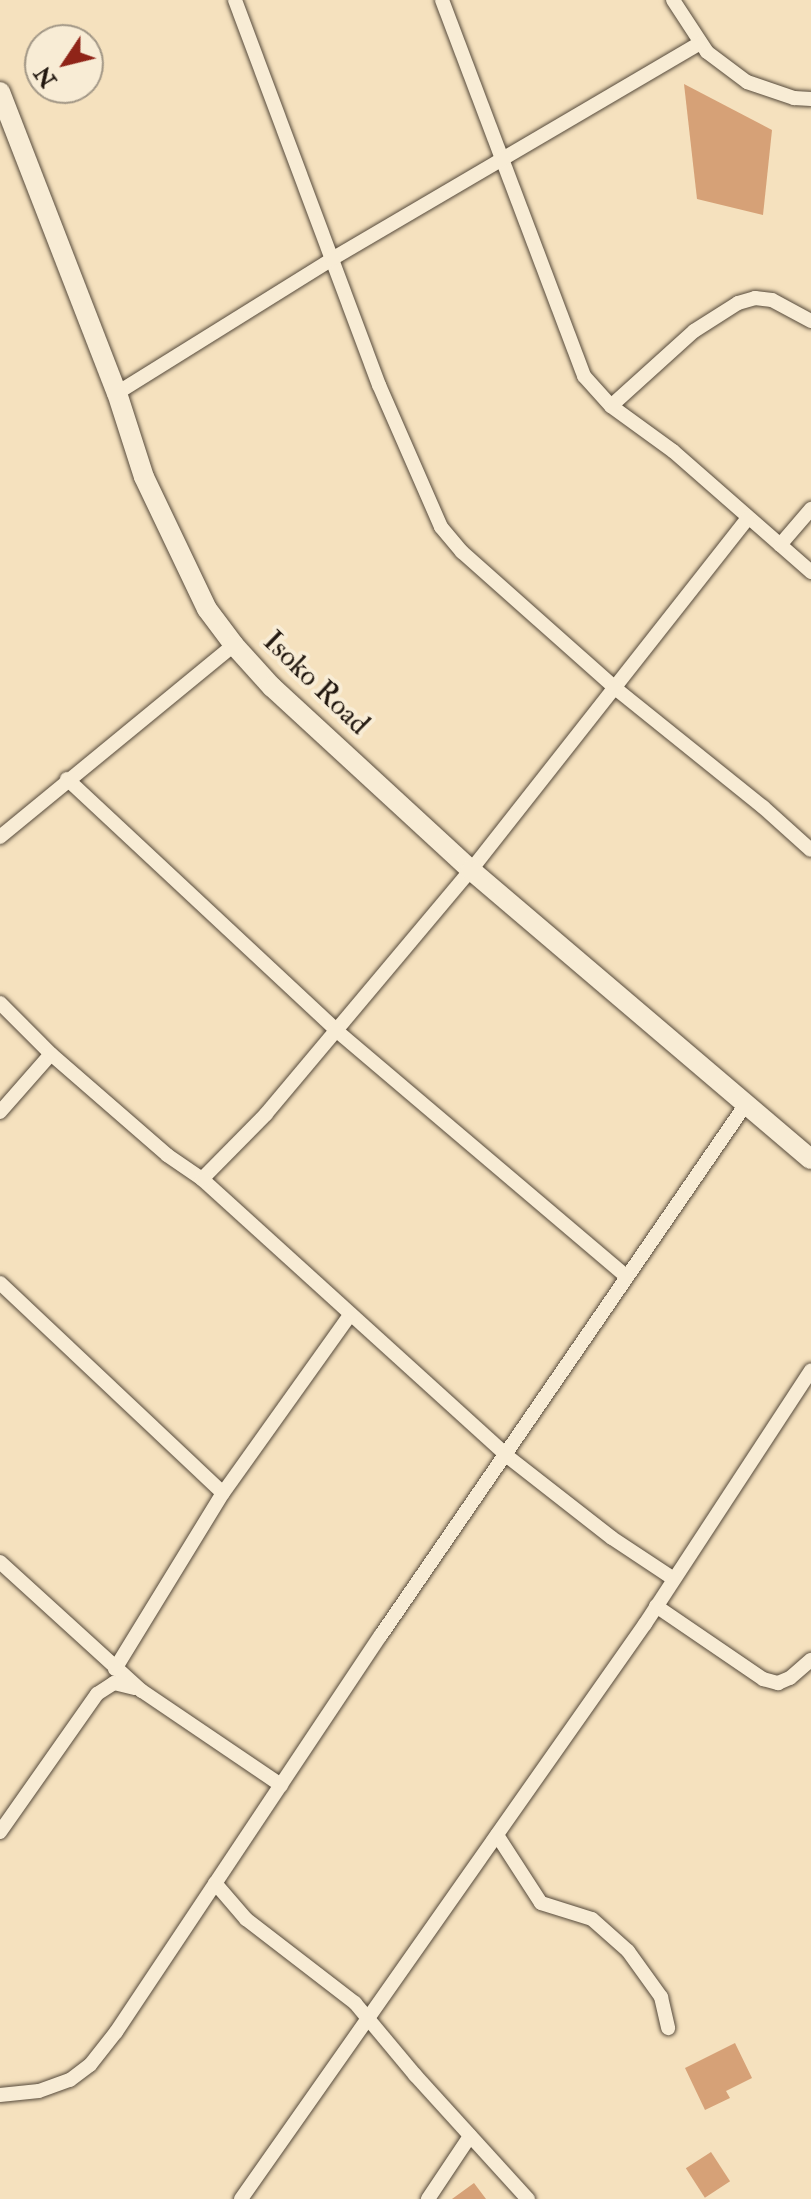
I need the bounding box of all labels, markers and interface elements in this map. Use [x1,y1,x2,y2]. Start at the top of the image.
north arrow [24,24,104,104]
text: N [29,61,63,93]
street label: Isoko Road [255,624,377,742]

